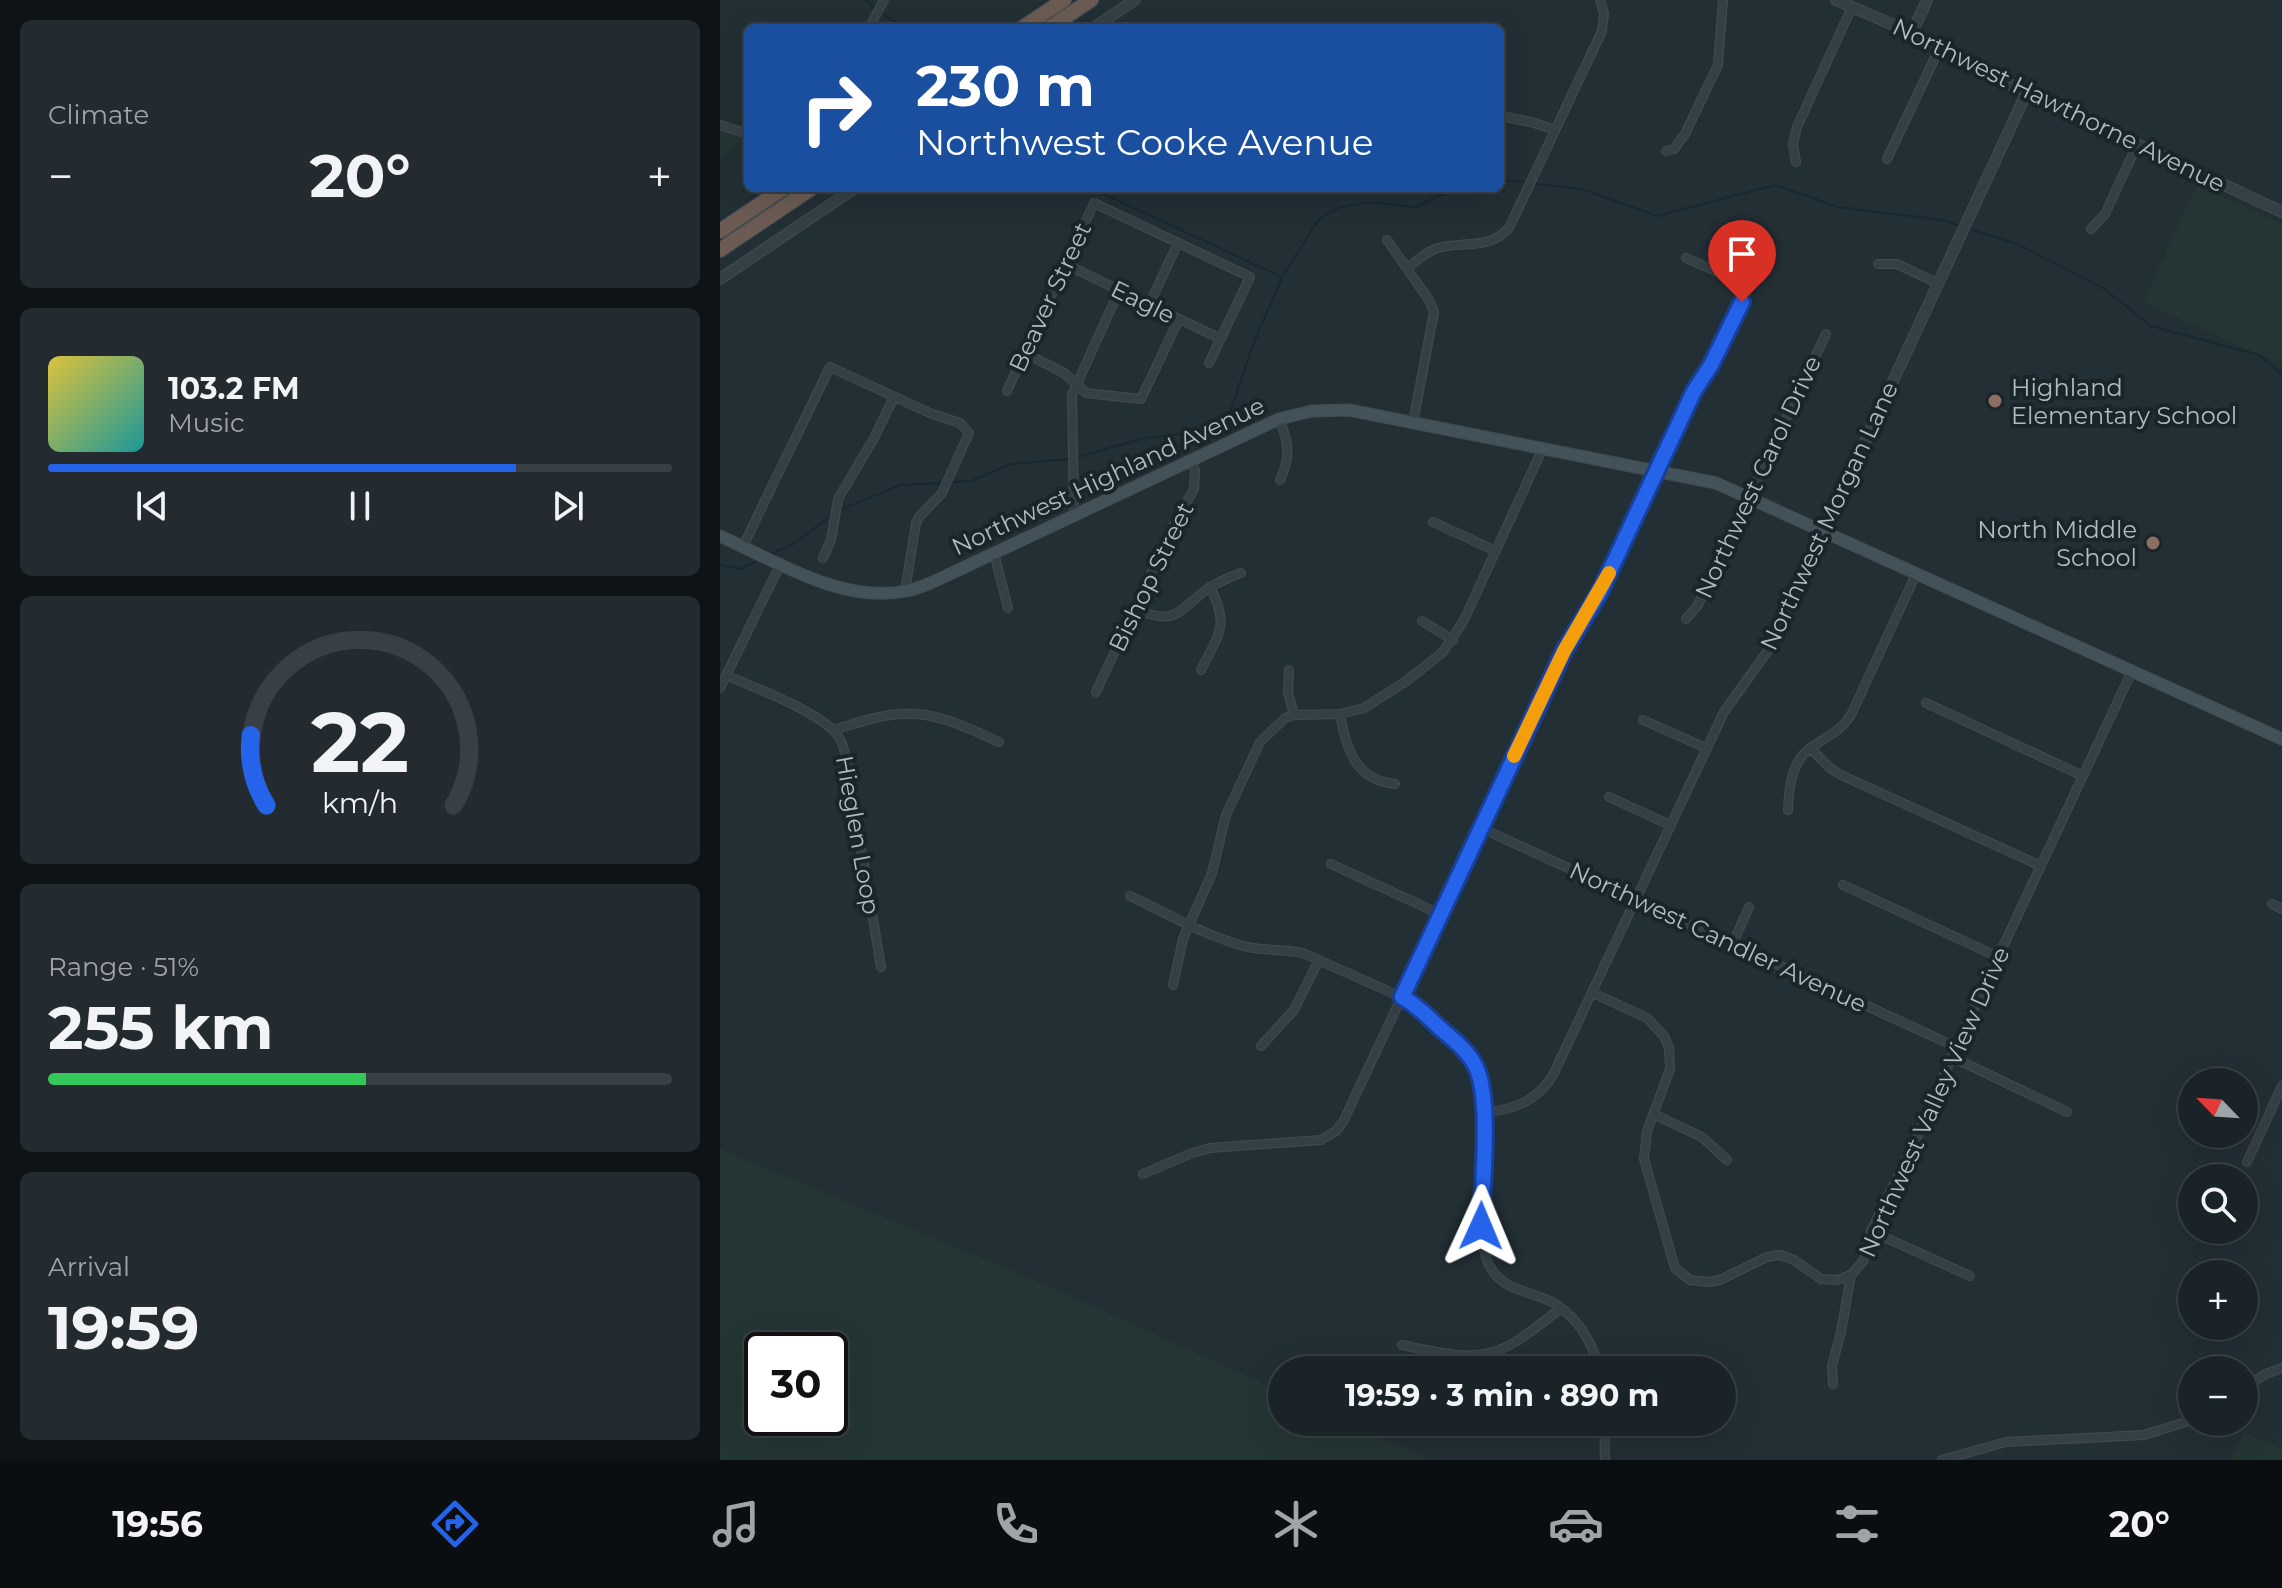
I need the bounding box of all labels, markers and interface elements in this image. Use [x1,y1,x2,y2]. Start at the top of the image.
street label: Northwest Hawthorne Avenue [1888,12,2230,198]
text: 230 m [916,52,1095,120]
icon: right [784,56,888,160]
text: Climate [48,99,149,131]
text: Northwest Cooke Avenue [916,120,1374,164]
text: 20° [309,139,411,212]
text: − [48,149,73,203]
text: + [647,149,672,203]
street label: Beaver Street [1003,217,1097,376]
pin [1708,220,1776,302]
icon: arrive [1720,232,1764,276]
street label: Eagle [1106,274,1180,330]
street label: Northwest Carol Drive [1689,351,1827,603]
text: 103.2 FM [168,370,300,407]
place label: Highland Elementary School [2011,373,2237,430]
street label: Northwest Morgan Lane [1754,377,1904,655]
street label: Northwest Highland Avenue [947,391,1269,561]
marker: Highland Elementary School [1986,392,2004,410]
text: Music [168,407,245,439]
icon: previous [130,484,174,528]
icon: pause [338,484,382,528]
icon: next [546,484,590,528]
street label: Bishop Street [1102,497,1200,656]
place label: North Middle School [1977,515,2137,572]
marker: North Middle School [2144,534,2162,552]
text: 22 [311,691,409,793]
street label: Hieglen Loop [830,753,886,917]
text: km/h [322,785,398,820]
street label: Northwest Candler Avenue [1565,855,1871,1019]
street label: Northwest Valley View Drive [1852,942,2016,1262]
text: Range · 51% [48,951,199,983]
text: 255 km [48,991,274,1064]
north arrow [2178,1068,2258,1148]
map controls [2178,1068,2258,1436]
button: search [2178,1164,2258,1244]
position arrow [1439,1184,1523,1268]
text: Arrival [48,1251,130,1283]
button: + [2178,1260,2258,1340]
text: 19:59 [48,1291,199,1364]
speed limit sign: 30 [744,1332,848,1436]
button: − [2178,1356,2258,1436]
text: 19:59 · 3 min · 890 m [1345,1377,1659,1414]
icon: directions [427,1496,483,1552]
icon: music [708,1496,764,1552]
icon: phone [988,1496,1044,1552]
icon: climate [1268,1496,1324,1552]
icon: car [1548,1496,1604,1552]
icon: filters [1829,1496,1885,1552]
text: 19:56 [112,1502,203,1546]
text: 20° [2109,1502,2170,1546]

